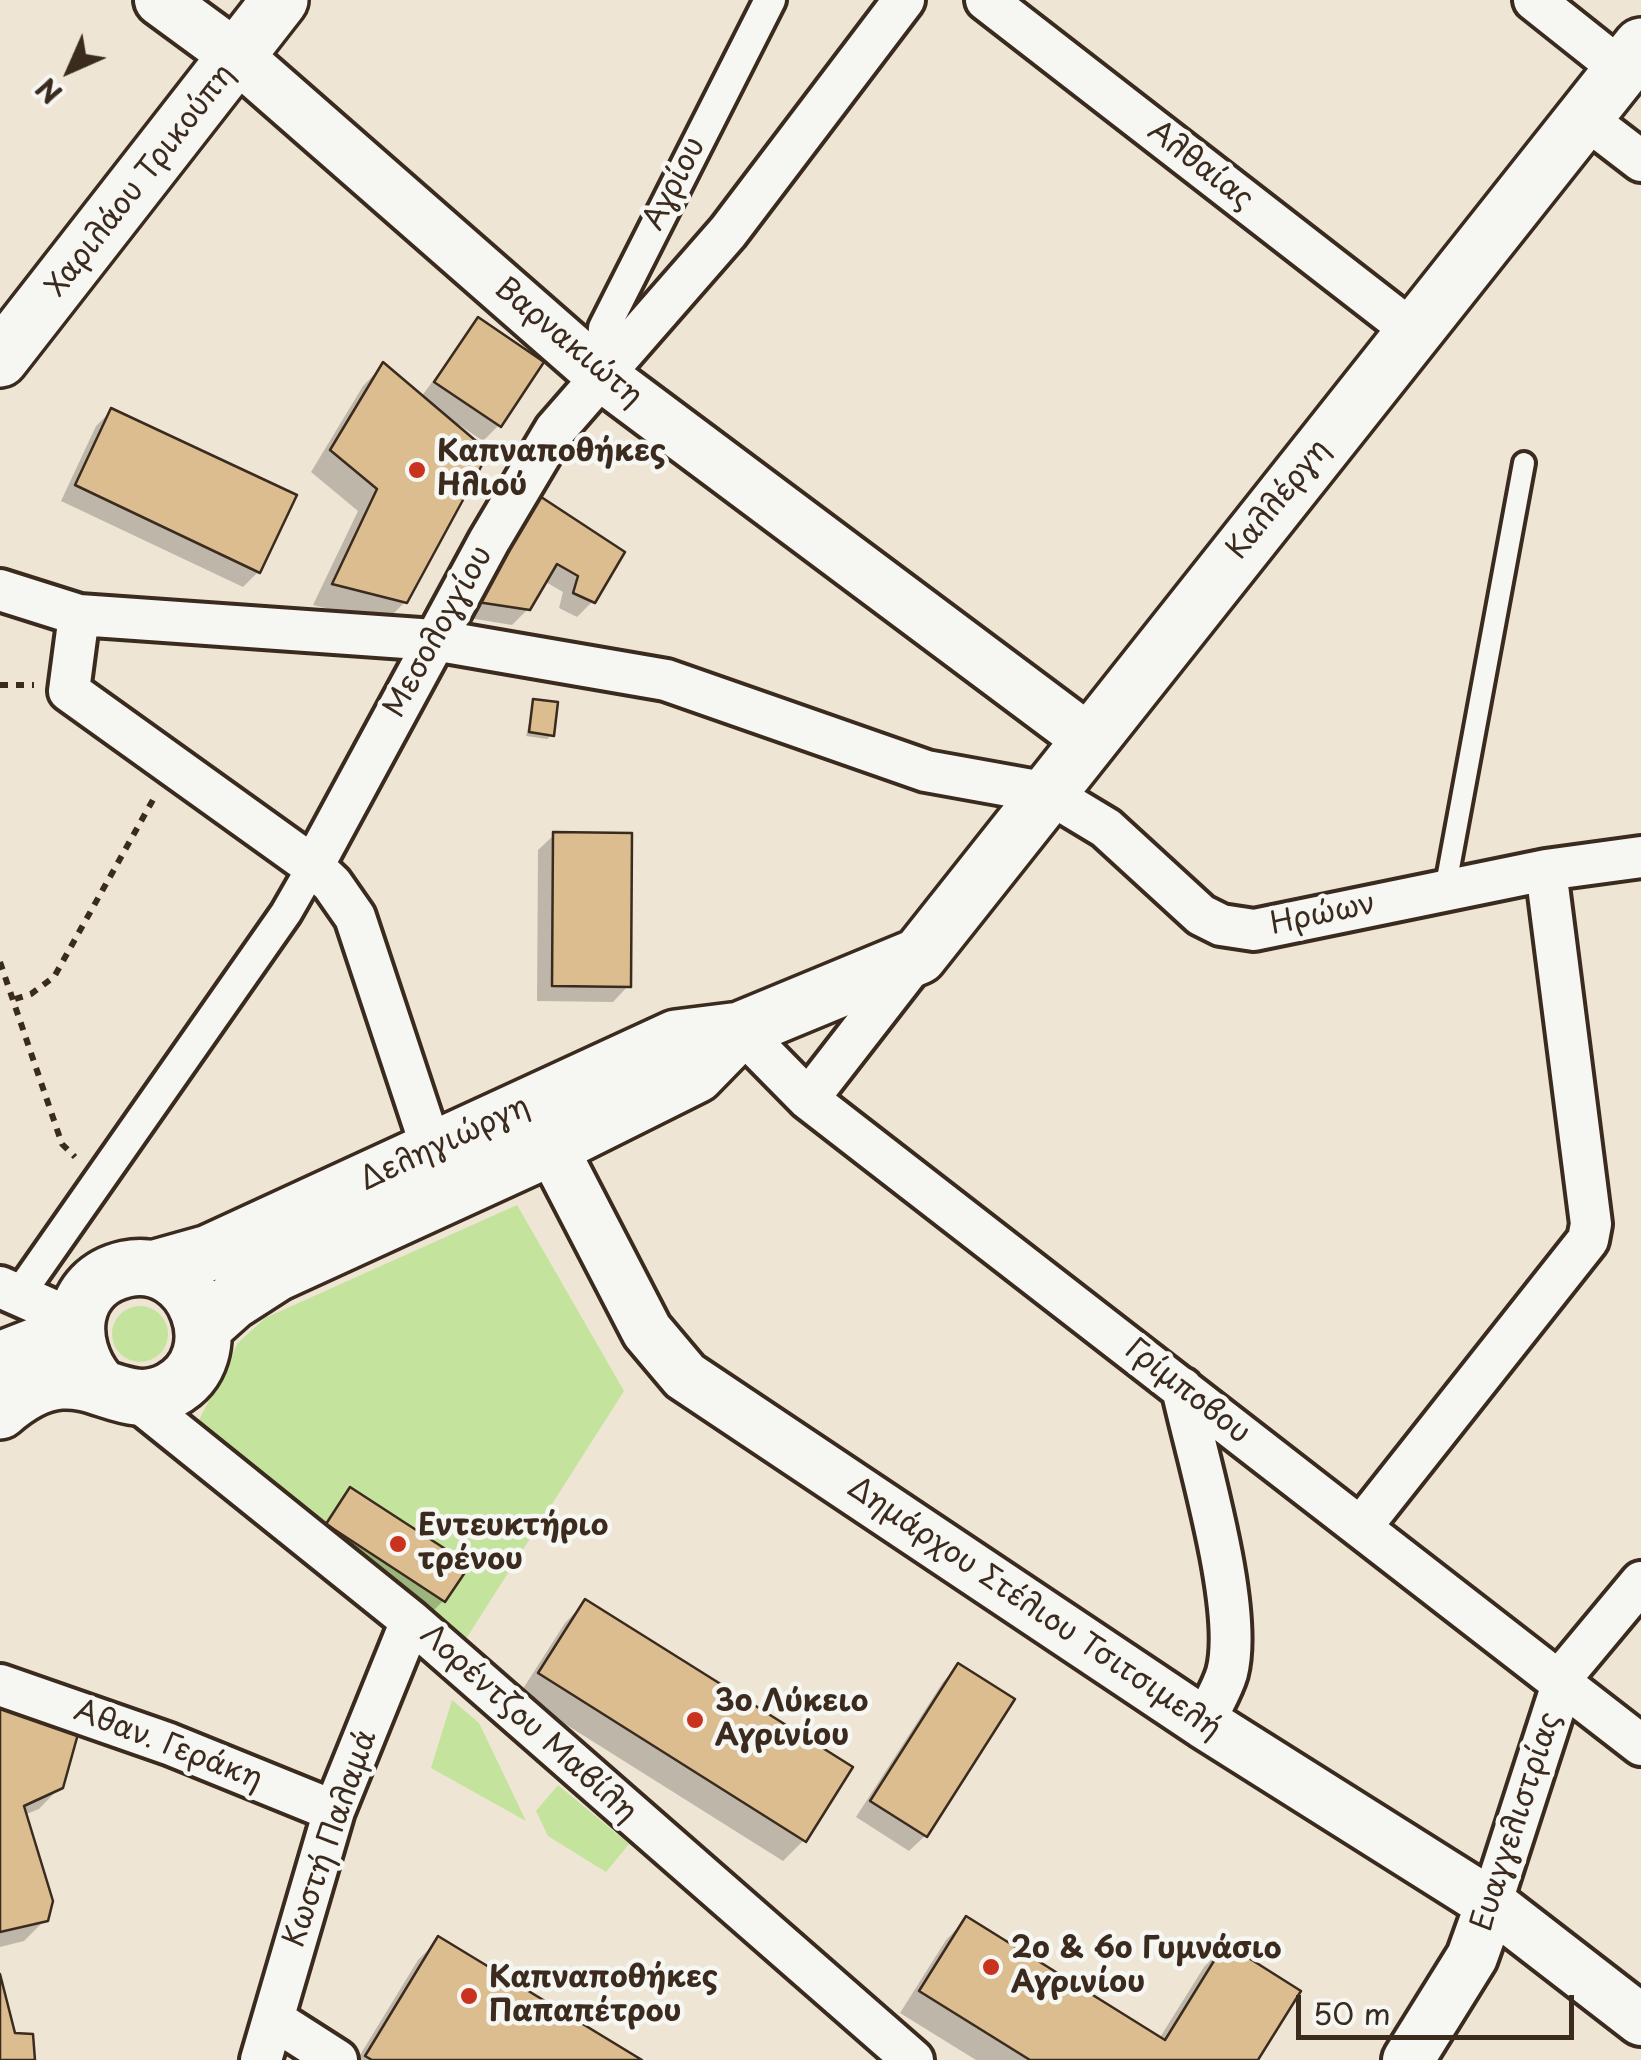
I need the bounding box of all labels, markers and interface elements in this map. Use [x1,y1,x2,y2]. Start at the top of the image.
north arrow [20,20,120,120]
street label: Χαριλάου Τρικούπη [39,58,243,304]
text: N [25,69,71,115]
street label: Αλθαίας [1140,114,1260,218]
street label: Αγρίου [636,131,714,237]
street label: Βαρνακιώτη [487,271,649,415]
street label: Καλλέργη [1220,433,1338,567]
place label: Καπναποθήκες Ηλιού [437,435,666,506]
marker: Καπναποθήκες Ηλιού [406,459,428,481]
street label: Μεσολογγίου [377,540,501,724]
street label: Ηρώων [1267,886,1379,944]
street label: Δεληγιώργη [354,1089,536,1199]
street label: Γρίμποβου [1117,1332,1257,1452]
street label: Δημάρχου Στέλιου Τσιτσιμελή [841,1470,1227,1748]
place label: Εντευκτήριο τρένου [418,1509,608,1580]
marker: Εντευκτήριο τρένου [387,1533,409,1555]
street label: Λορέντζου Μαβίλη [412,1617,644,1831]
place label: 3ο Λύκειο Αγρινίου [715,1685,868,1756]
street label: Αθαν. Γεράκη [69,1694,267,1798]
street label: Ευαγγελιστρίας [1465,1708,1569,1936]
marker: 3ο Λύκειο Αγρινίου [684,1709,706,1731]
street label: Κωστή Παλαμά [277,1726,385,1952]
place label: 2ο & 6ο Γυμνάσιο Αγρινίου [1011,1932,1281,2002]
marker: 2ο & 6ο Γυμνάσιο Αγρινίου [980,1956,1002,1978]
place label: Καπναποθήκες Παπαπέτρου [489,1961,718,2032]
scale bar [1301,1975,1578,2037]
marker: Καπναποθήκες Παπαπέτρου [458,1985,480,2007]
text: 50 m [1313,1990,1391,2035]

